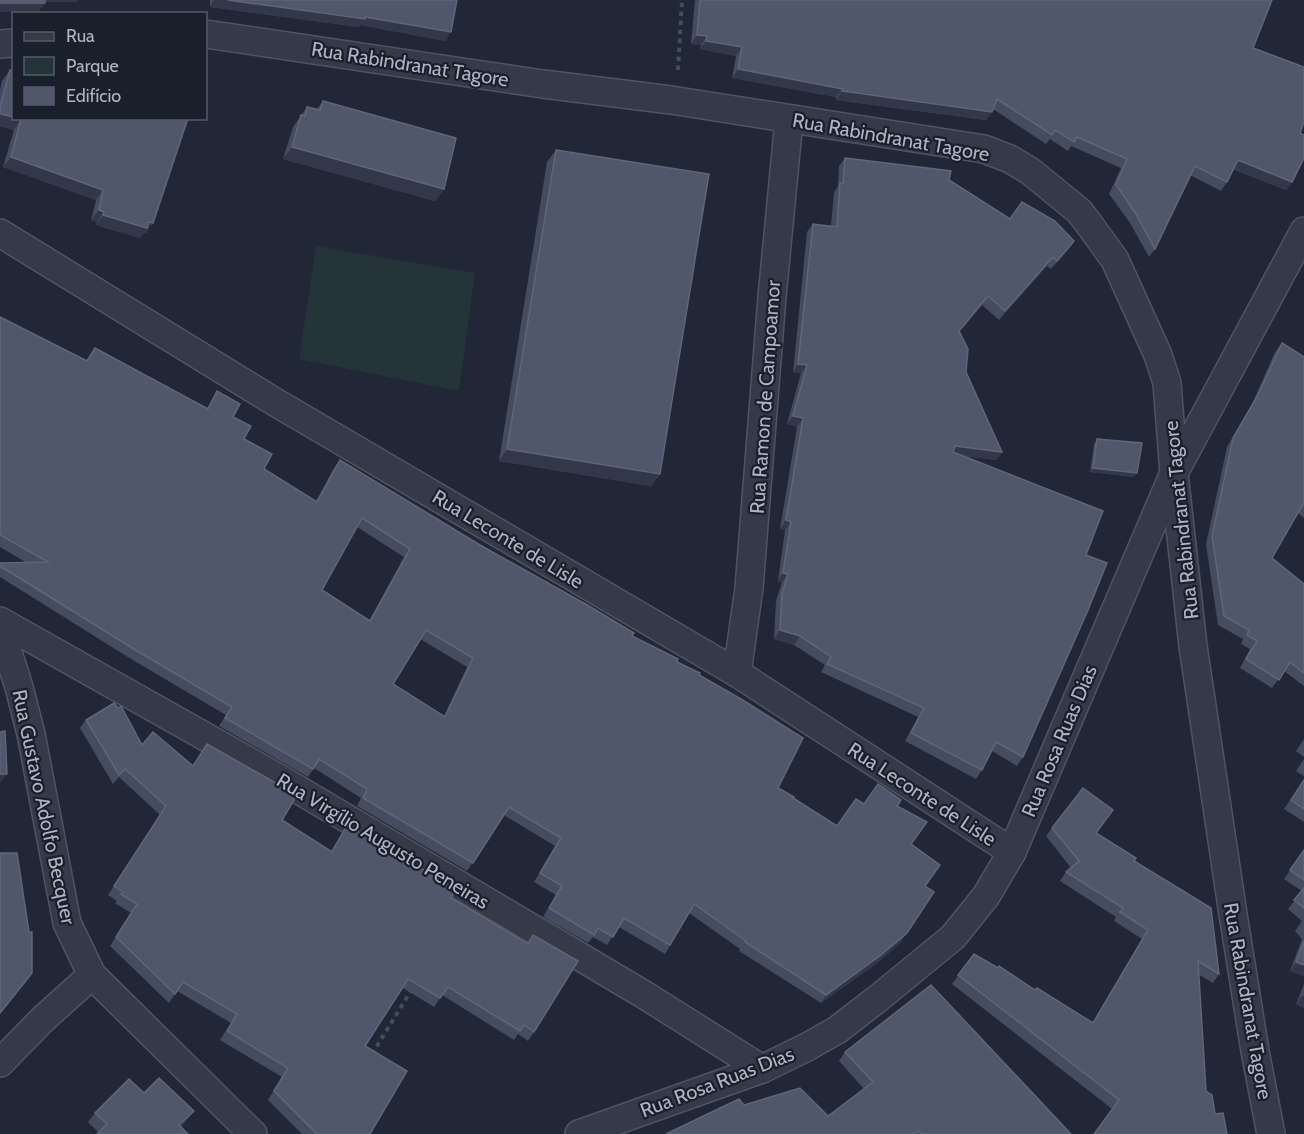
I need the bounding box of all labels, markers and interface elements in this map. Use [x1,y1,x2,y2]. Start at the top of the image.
legend [12,12,207,120]
text: Rua [66,25,95,47]
street label: Rua Rabindranat Tagore [310,37,510,91]
text: Parque [66,55,119,77]
text: Edifício [66,85,121,107]
street label: Rua Rabindranat Tagore [791,108,991,166]
street label: Rua Ramon de Campoamor [745,279,785,515]
street label: Rua Rabindranat Tagore [1159,420,1203,620]
street label: Rua Leconte de Lisle [428,484,588,594]
street label: Rua Rosa Ruas Dias [1016,661,1102,821]
street label: Rua Gustavo Adolfo Becquer [7,687,81,927]
street label: Rua Leconte de Lisle [843,737,1001,851]
street label: Rua Virgílio Augusto Peneiras [272,768,494,914]
street label: Rua Rabindranat Tagore [1219,901,1277,1101]
street label: Rua Rosa Ruas Dias [637,1042,797,1122]

